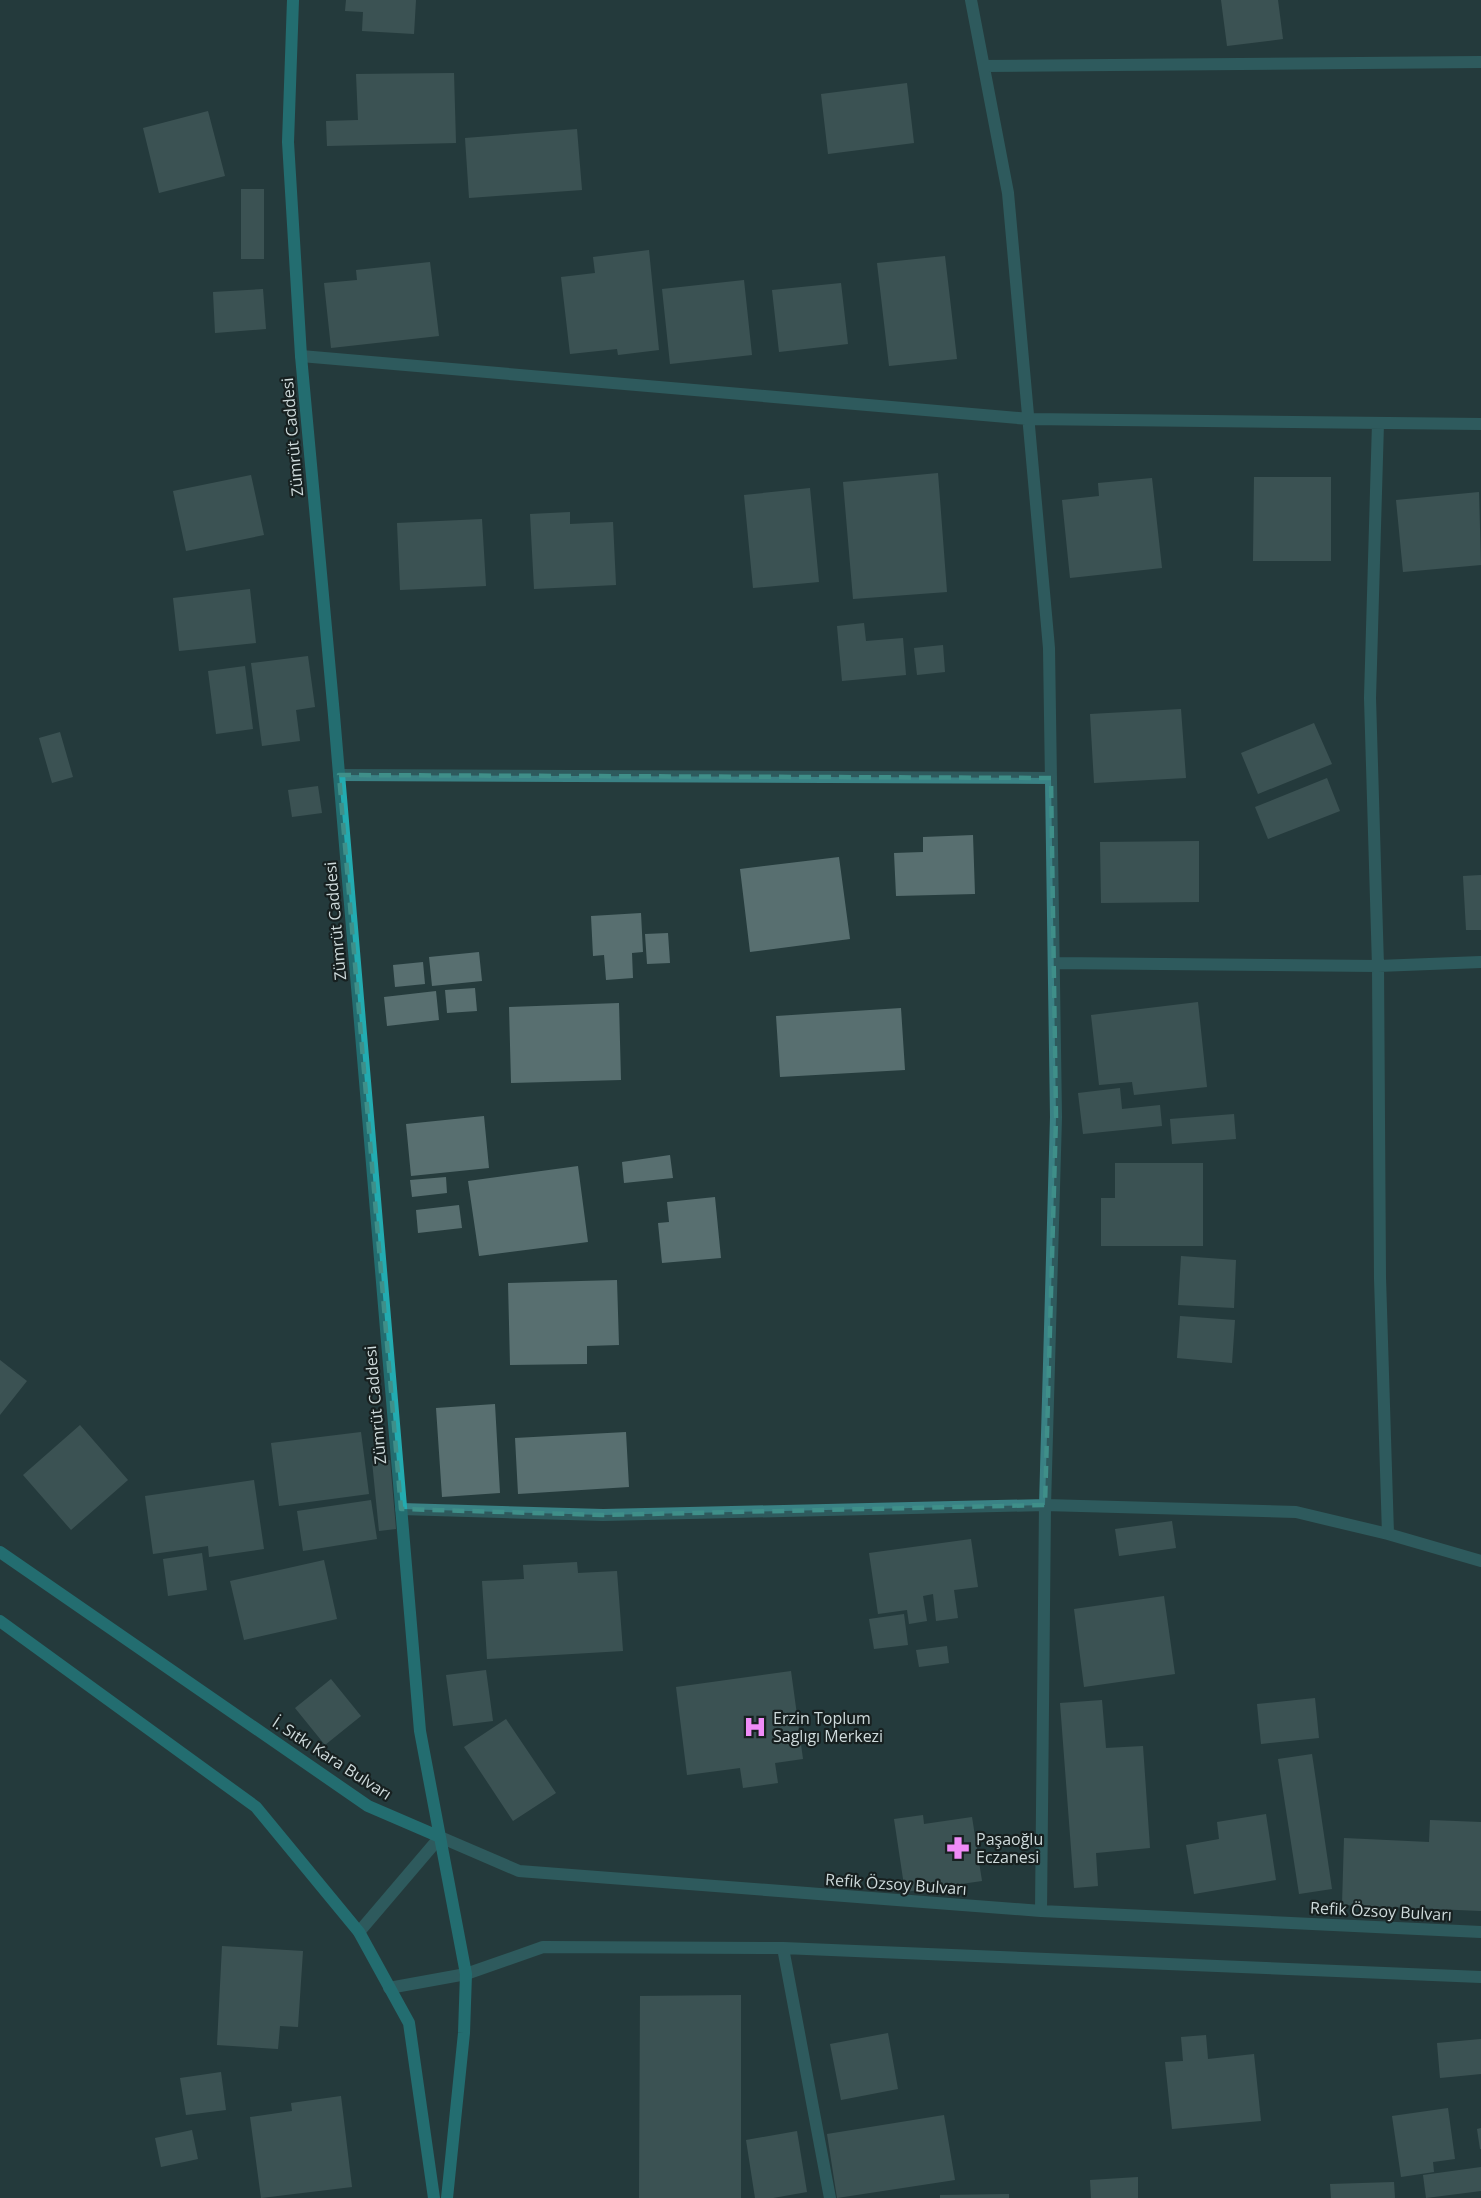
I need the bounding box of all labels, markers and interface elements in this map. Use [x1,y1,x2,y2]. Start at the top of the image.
street label: Zümrüt Caddesi [276,377,308,497]
street label: Zümrüt Caddesi [319,861,351,981]
street label: Zümrüt Caddesi [359,1345,391,1465]
place label: Erzin Toplum Saglıgı Merkezi [773,1707,883,1747]
street label: İ. Sıtkı Kara Bulvarı [268,1711,396,1805]
hospital icon: Erzin Toplum Saglıgı Merkezi [742,1714,768,1740]
place label: Paşaoğlu Eczanesi [976,1828,1043,1868]
pharmacy icon: Paşaoğlu Eczanesi [945,1835,971,1861]
street label: Refik Özsoy Bulvarı [824,1868,968,1900]
street label: Refik Özsoy Bulvarı [1310,1896,1452,1926]

